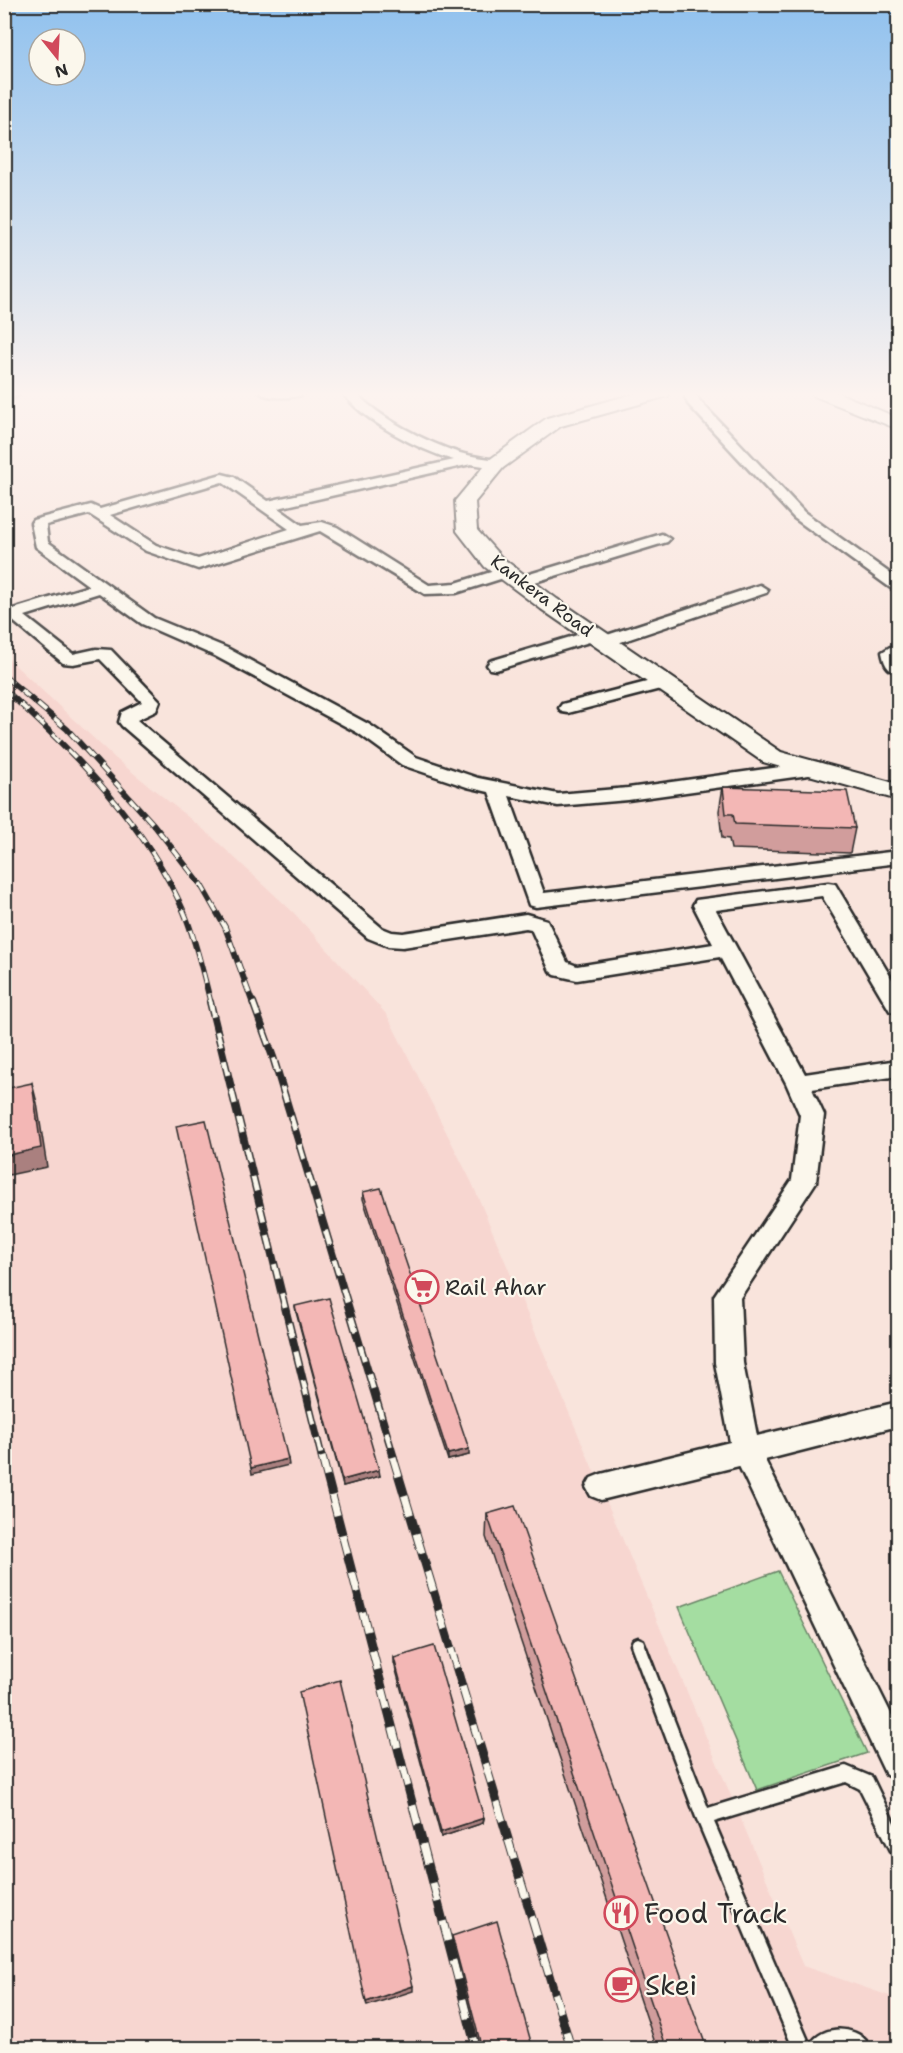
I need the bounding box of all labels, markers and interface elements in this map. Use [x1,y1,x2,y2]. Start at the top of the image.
north arrow [27,27,87,87]
text: N [52,59,71,83]
street label: Kankera Road [486,549,598,643]
supermarket icon: Rail Ahar [404,1269,440,1305]
place label: Rail Ahar [445,1273,547,1302]
restaurant icon: Food Track [603,1895,639,1931]
place label: Food Track [644,1895,788,1932]
cafe icon: Skei [604,1967,640,2003]
place label: Skei [645,1967,697,2004]

